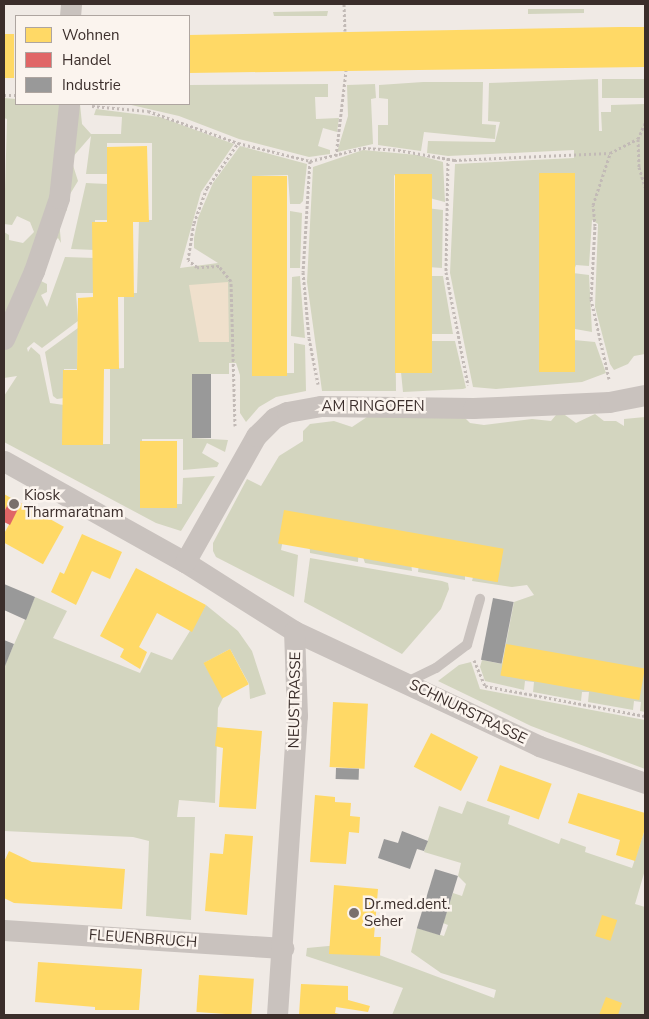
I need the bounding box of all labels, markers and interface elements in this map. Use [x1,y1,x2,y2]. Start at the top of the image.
legend [15,15,190,105]
text: Wohnen [62,25,120,45]
text: Handel [62,50,111,70]
text: Industrie [62,75,121,95]
street label: AM RINGOFEN [321,398,425,416]
place label: Kiosk Tharmaratnam [24,486,123,521]
marker: Kiosk Tharmaratnam [8,498,20,510]
street label: NEUSTRASSE [285,652,305,748]
street label: SCHNURSTRASSE [406,676,530,748]
place label: Dr.med.dent. Seher [364,895,450,930]
marker: Dr.med.dent. Seher [348,907,360,919]
street label: FLEUENBRUCH [88,926,198,952]

